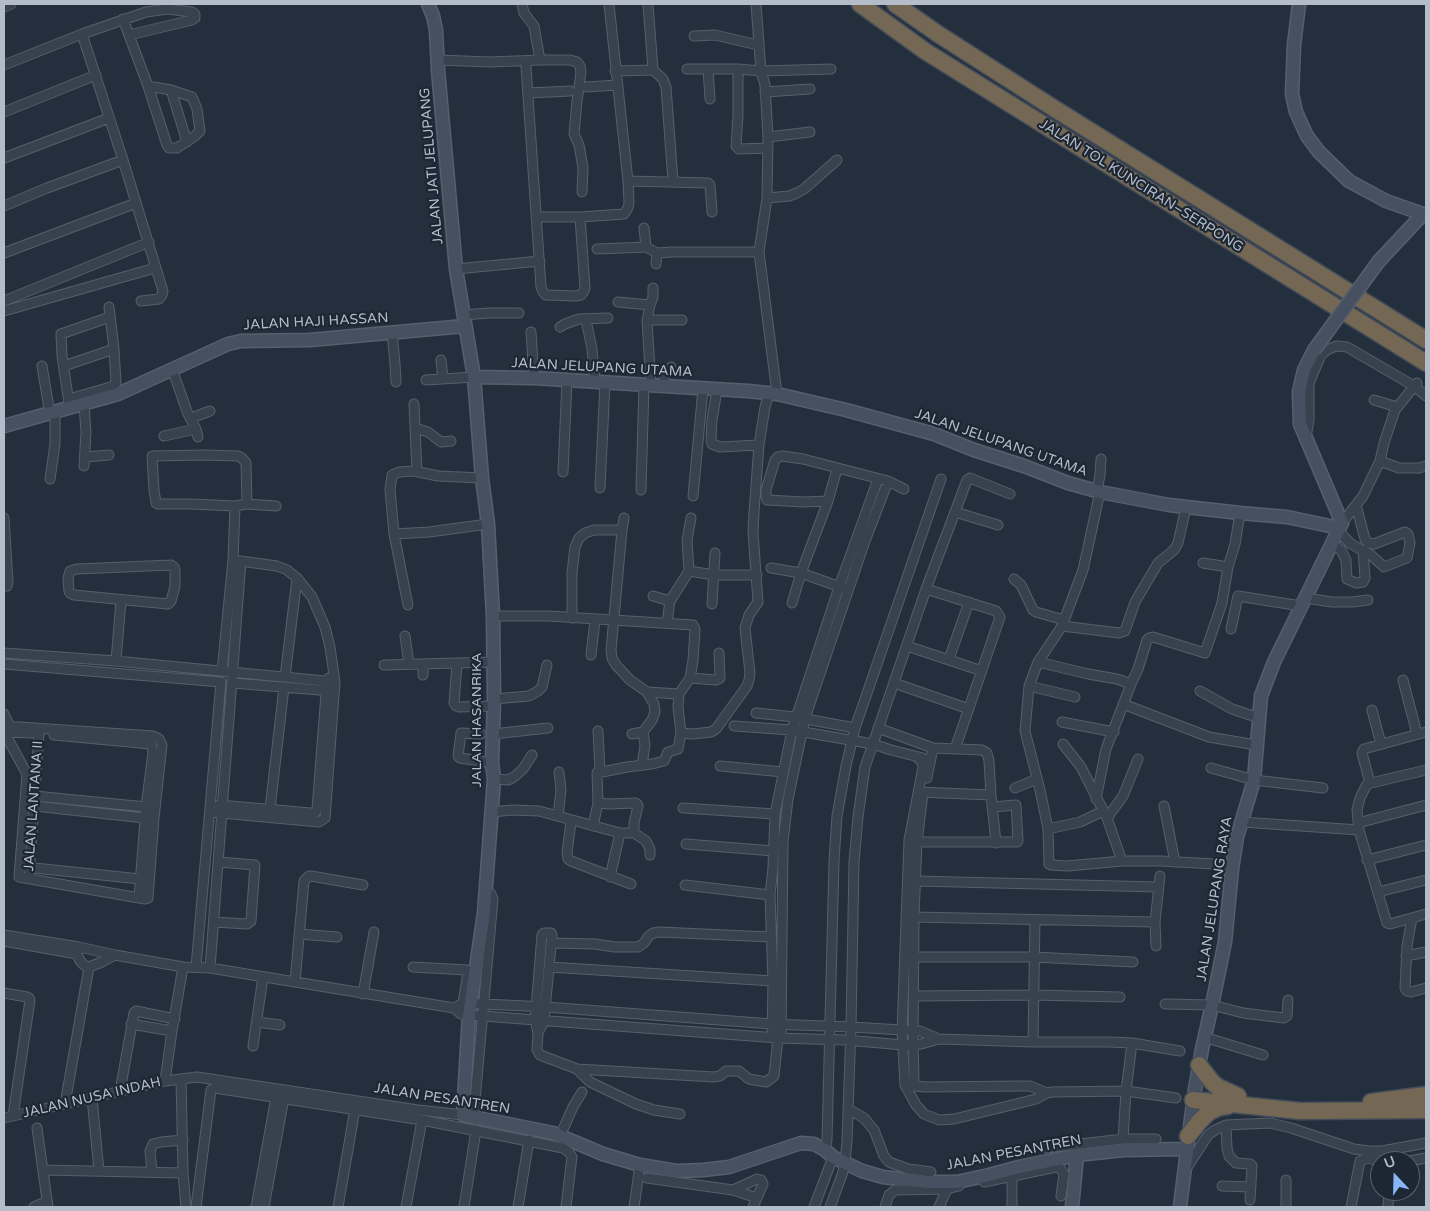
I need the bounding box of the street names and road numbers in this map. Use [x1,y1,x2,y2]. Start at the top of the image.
street label: JALAN JATI JELUPANG [417,87,447,245]
street label: JALAN TOL KUNCIRAN–SERPONG [1036,116,1246,256]
street label: JALAN HAJI HASSAN [243,310,389,334]
street label: JALAN JELUPANG UTAMA [511,355,693,381]
street label: JALAN JELUPANG UTAMA [913,406,1089,480]
street label: JALAN HASANRIKA [469,653,485,787]
street label: JALAN LANTANA II [21,740,47,872]
street label: JALAN JELUPANG RAYA [1194,815,1236,983]
street label: JALAN NUSA INDAH [21,1074,163,1122]
street label: JALAN PESANTREN [373,1080,511,1118]
street label: JALAN PESANTREN [945,1132,1083,1174]

